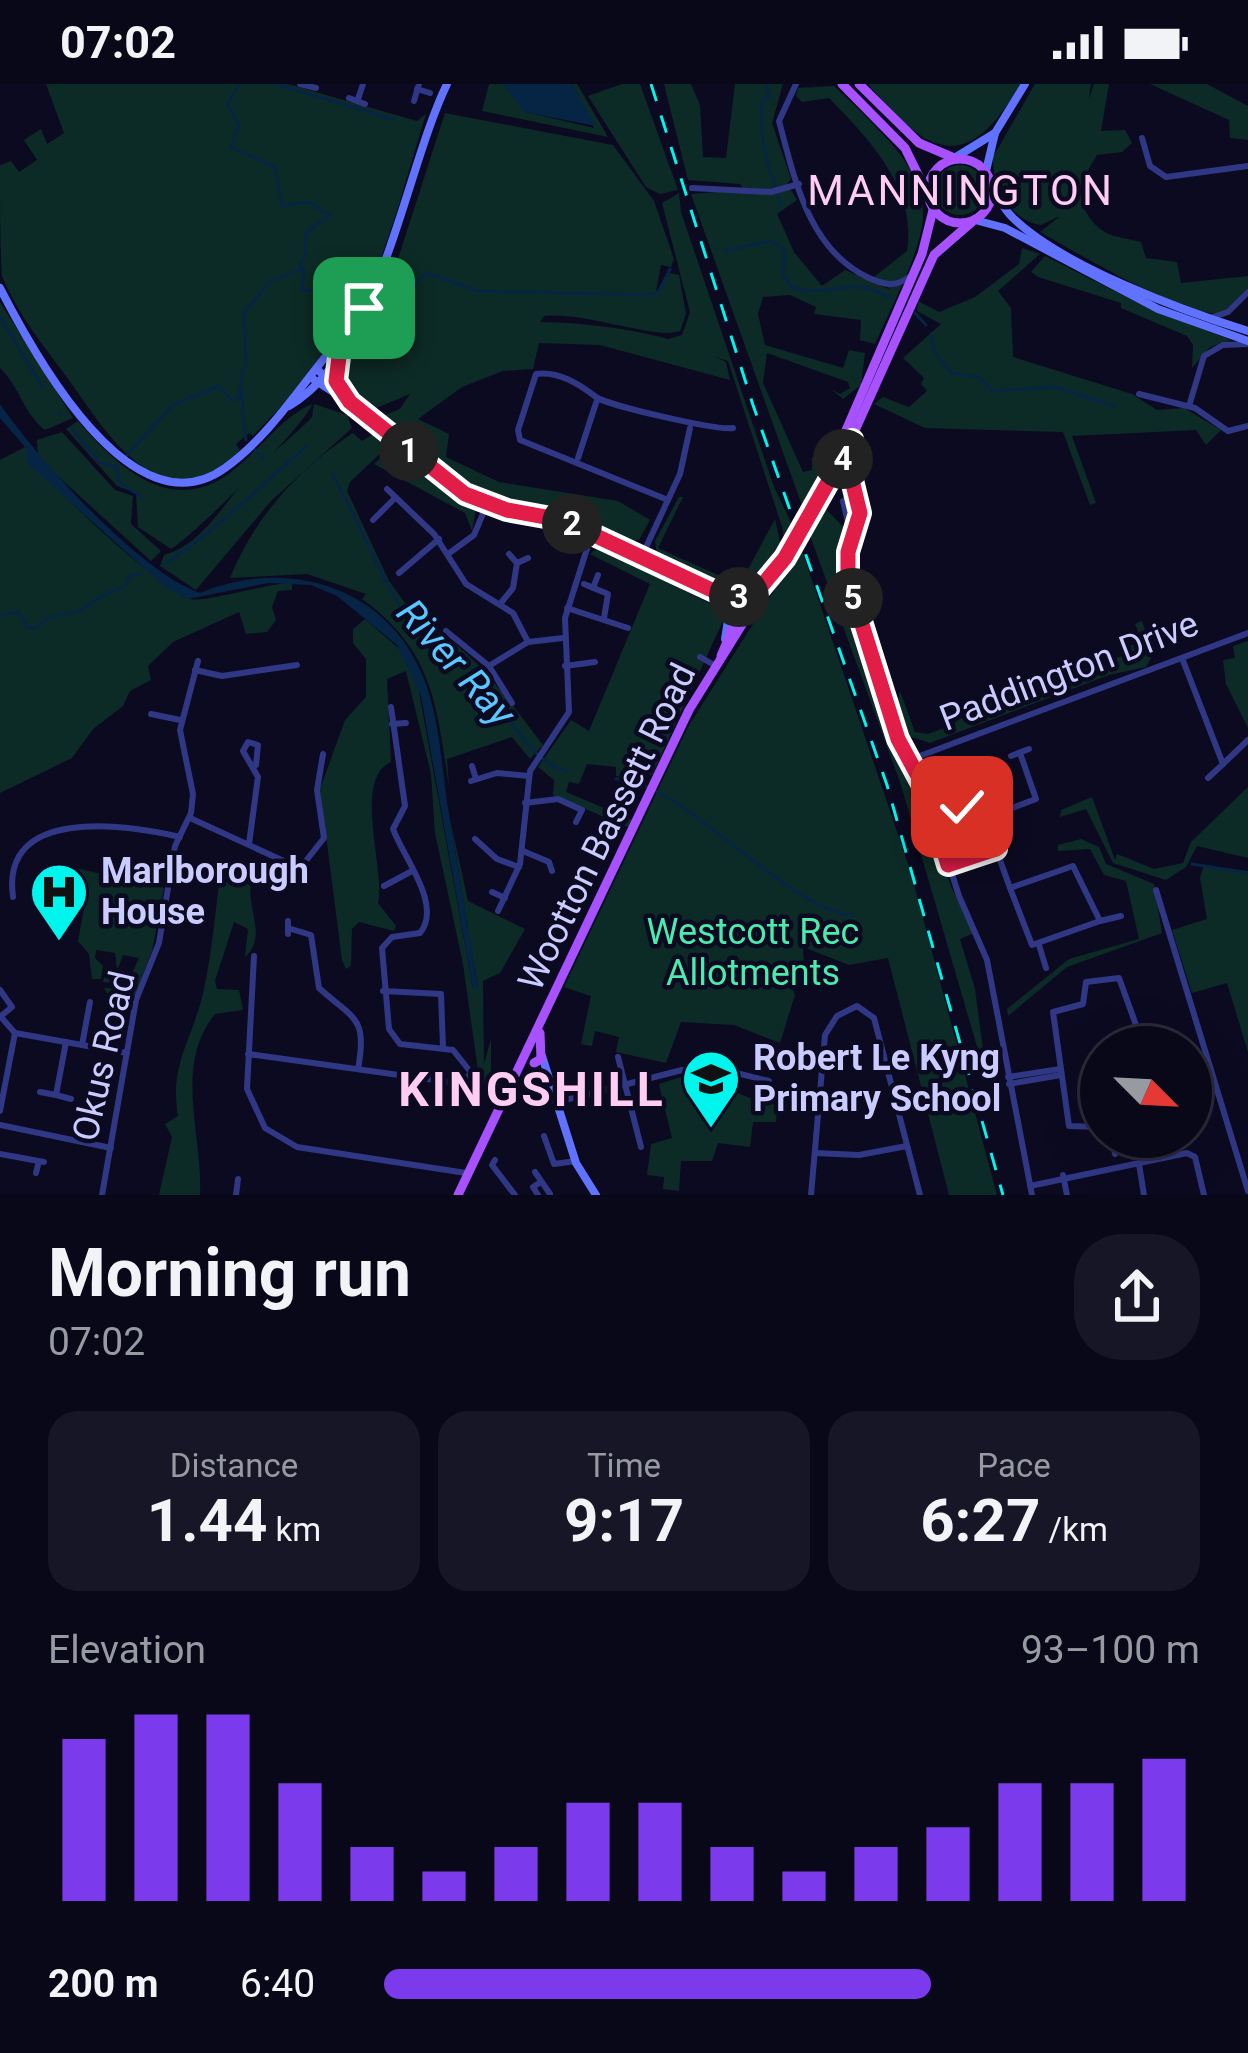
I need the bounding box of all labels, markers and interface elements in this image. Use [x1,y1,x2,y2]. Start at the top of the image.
text: 07:02 [60,16,176,69]
district label: MANNINGTON [807,166,1115,215]
pin [313,257,415,359]
icon: arrive [331,275,397,341]
pin: 1 [379,421,439,481]
pin: 4 [813,429,873,489]
text: 1 [400,431,418,470]
text: 4 [834,439,852,478]
pin: 2 [542,494,602,554]
text: 2 [563,504,581,543]
pin: 3 [709,567,769,627]
pin: 5 [823,568,883,628]
text: 3 [730,577,748,616]
text: 5 [844,578,862,617]
water label: River Ray [387,590,526,737]
street label: Paddington Drive [934,602,1204,740]
street label: Wootton Bassett Road [510,657,704,997]
pin [911,756,1013,858]
icon: check [929,774,995,840]
place label: Marlborough House [101,850,309,933]
hospital icon: Marlborough House [28,861,90,943]
park label: Westcott Rec Allotments [647,911,859,994]
street label: Okus Road [64,967,144,1145]
north arrow [1080,1026,1212,1158]
map controls [1080,1026,1212,1158]
place label: Robert Le Kyng Primary School [753,1037,1001,1120]
school or university icon: Robert Le Kyng Primary School [680,1048,742,1130]
district label: KINGSHILL [398,1061,666,1118]
button: share [1074,1234,1200,1360]
text: Morning run [48,1235,411,1312]
text: 07:02 [48,1319,145,1365]
text: Distance [170,1446,298,1485]
text: Time [587,1446,661,1485]
text: Pace [977,1446,1051,1485]
text: 1.44 [147,1485,267,1556]
text: 9:17 [564,1485,684,1556]
text: 6:27 [920,1485,1040,1556]
text: km [267,1510,321,1549]
text: /km [1040,1510,1108,1549]
text: Elevation [48,1627,206,1673]
text: 93–100 m [1021,1627,1200,1673]
text: 200 m [48,1961,159,2007]
text: 6:40 [240,1961,315,2007]

